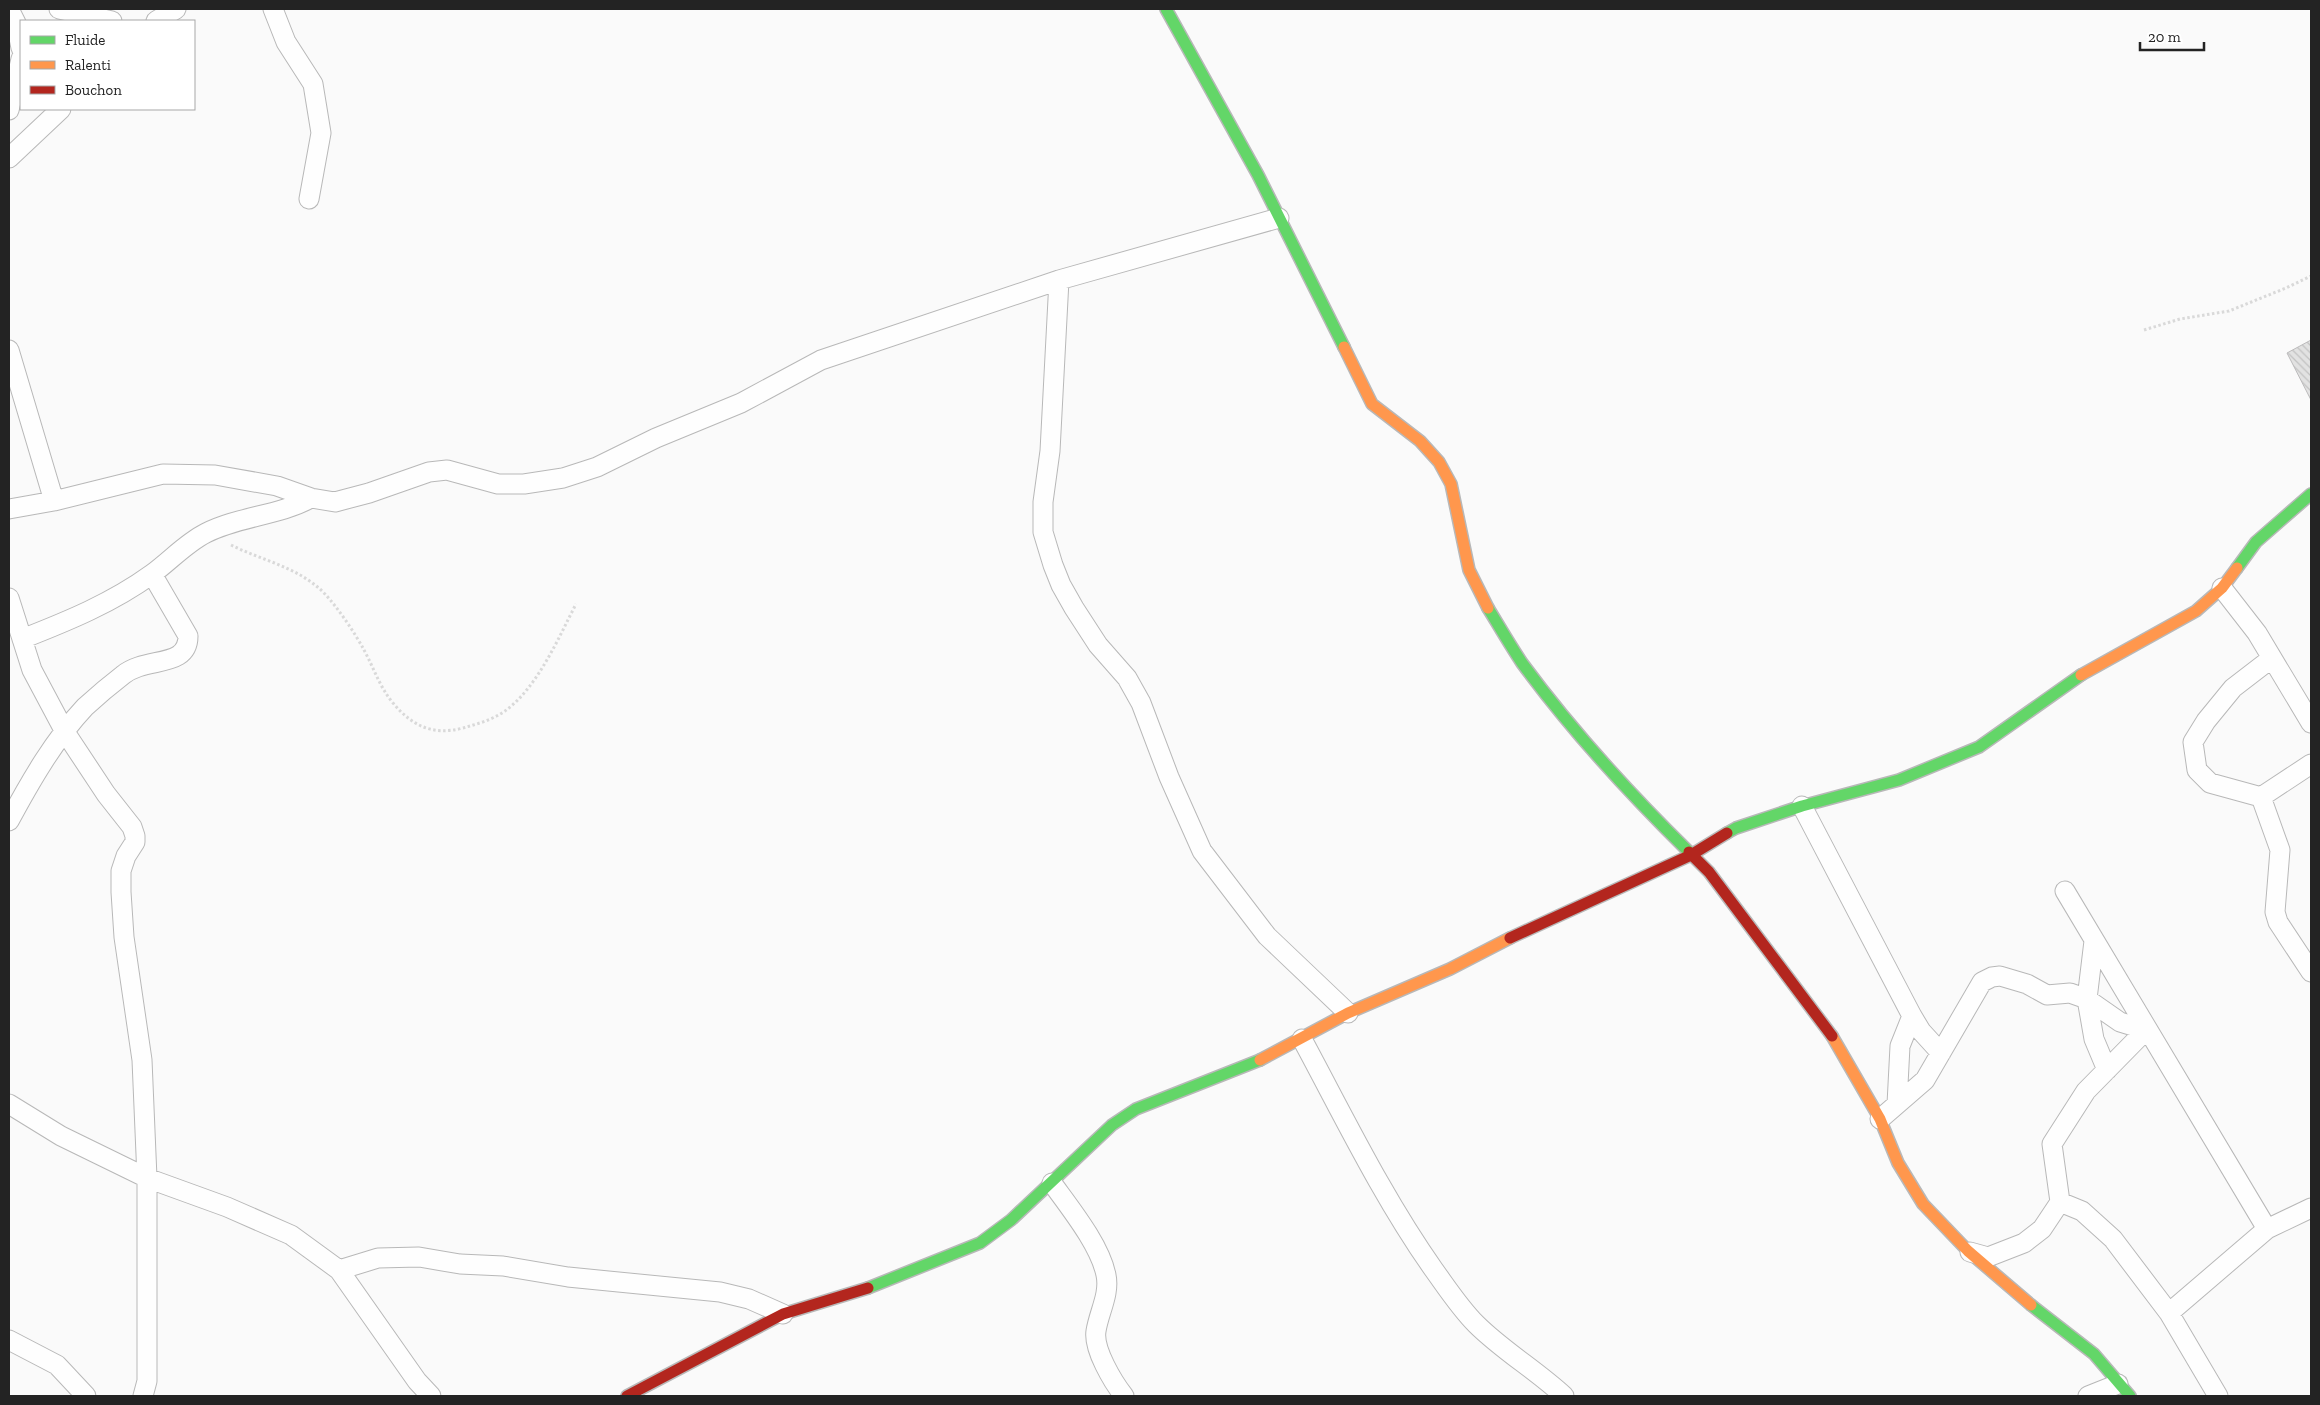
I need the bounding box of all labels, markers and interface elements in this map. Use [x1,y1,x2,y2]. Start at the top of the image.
legend [20,20,195,110]
scale bar [2140,20,2204,52]
text: 20 m [2148,28,2181,46]
text: Fluide [65,31,105,49]
text: Ralenti [65,56,111,74]
text: Bouchon [65,81,122,99]

